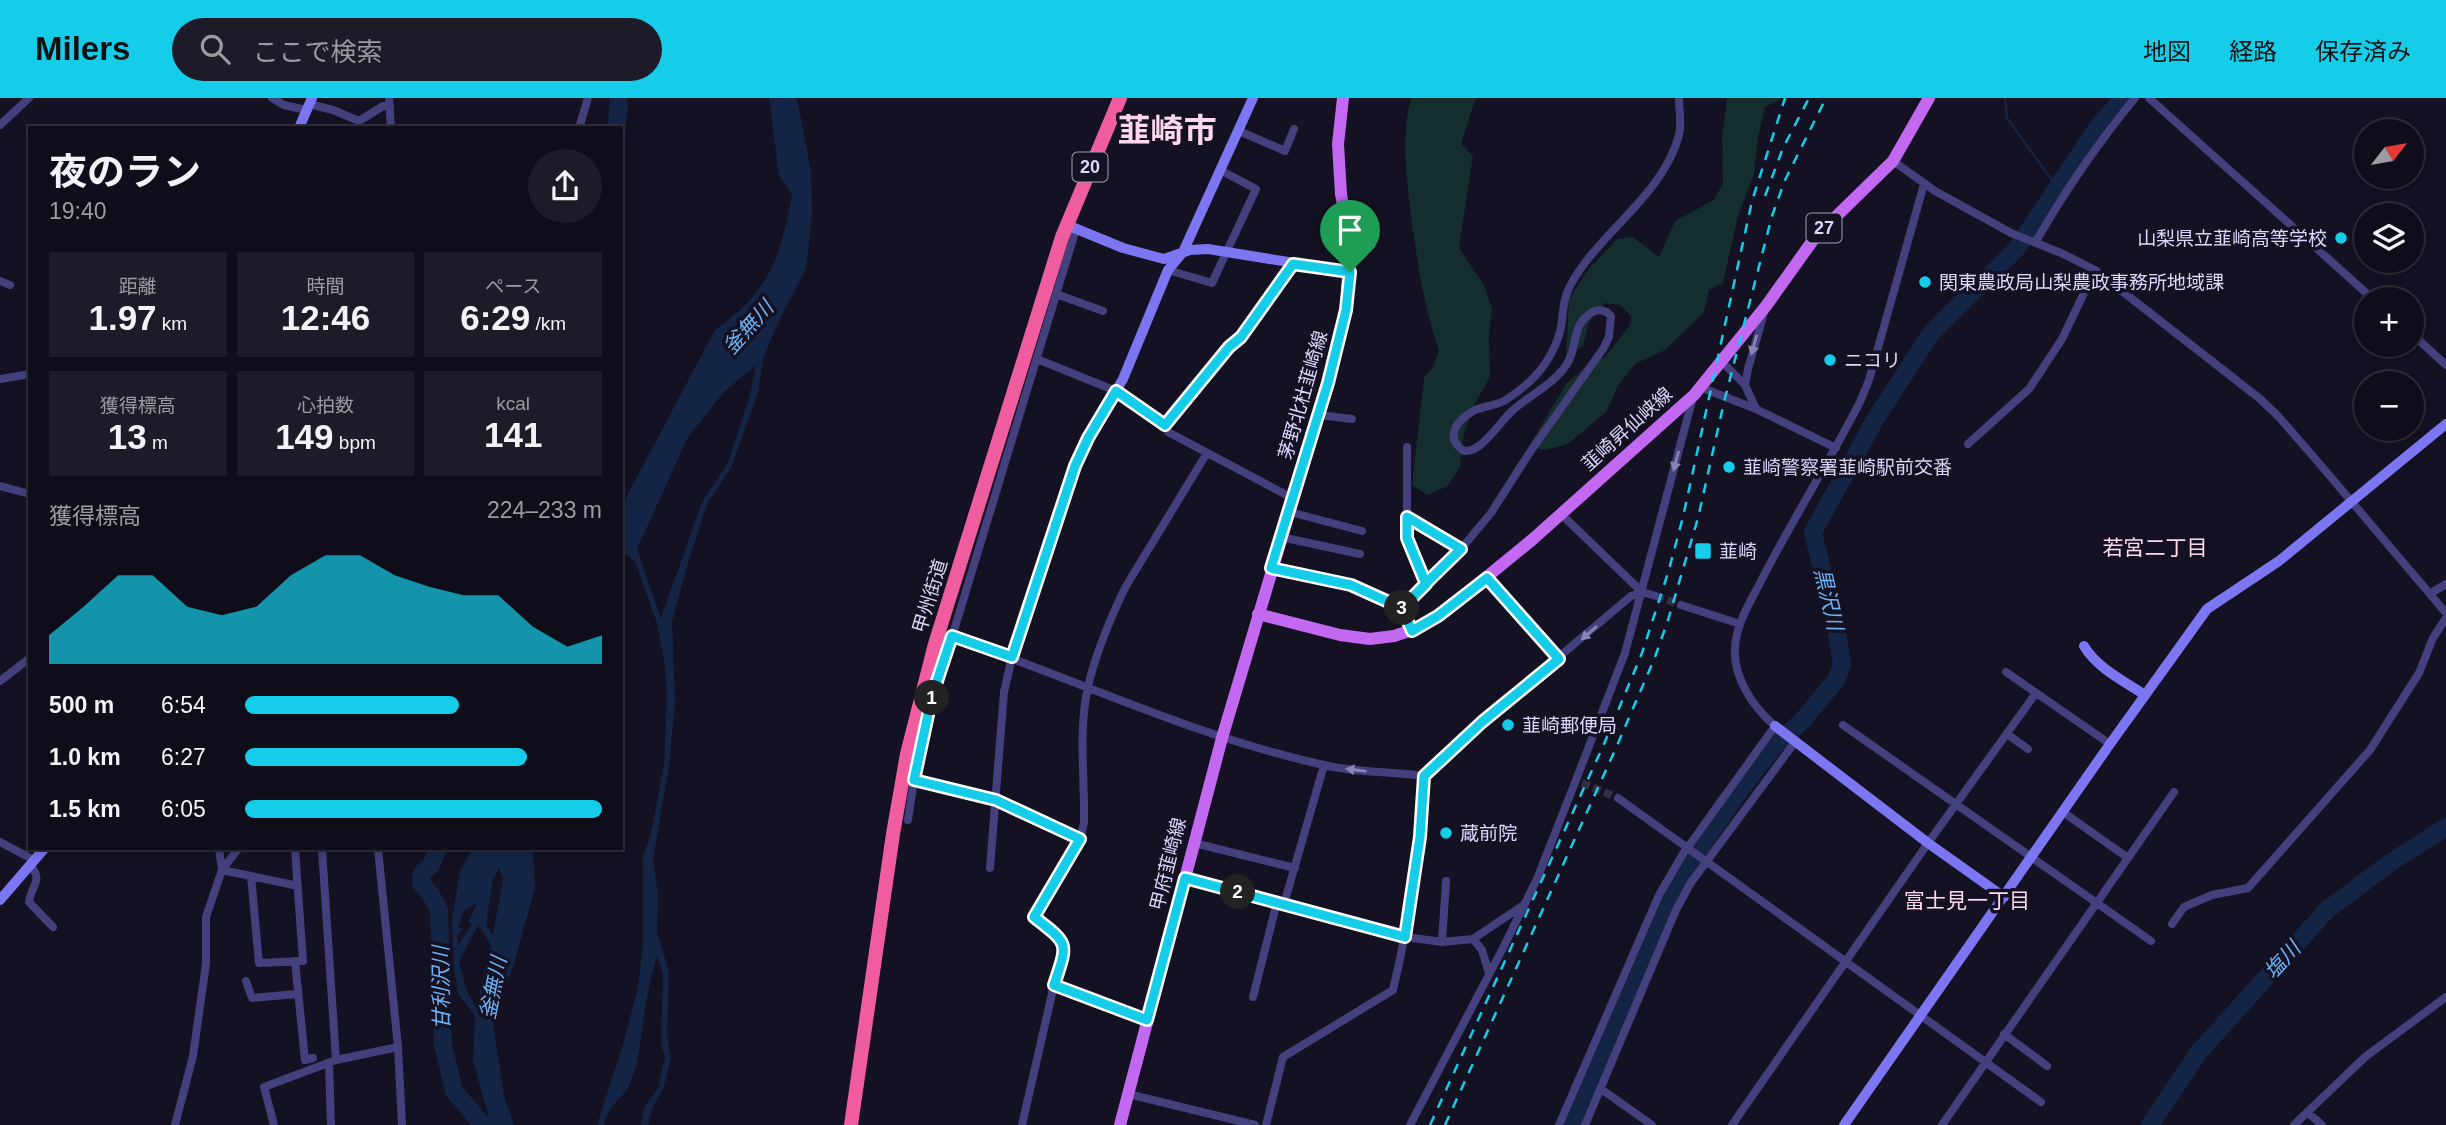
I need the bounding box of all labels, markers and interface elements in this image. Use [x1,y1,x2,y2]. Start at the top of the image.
search box [172,18,662,81]
text: Milers [35,30,130,67]
icon: search [196,30,234,68]
text: ここで検索 [252,37,382,67]
text: 地図 [2143,38,2191,65]
text: 経路 [2229,38,2277,65]
text: 保存済み [2315,38,2411,65]
district label: 韮崎市 [1118,112,1217,149]
north arrow [2354,119,2424,189]
map controls [2354,119,2424,441]
button: share [528,149,602,223]
text: 夜のラン [49,151,201,193]
road number: 20 [1072,153,1108,182]
text: 19:40 [49,198,107,224]
pin [1320,200,1380,272]
button: layers [2354,203,2424,273]
icon: arrive [1331,211,1369,249]
road number: 27 [1806,214,1842,243]
place label: 山梨県立韮崎高等学校 [2137,228,2327,249]
marker: 山梨県立韮崎高等学校 [2333,230,2349,246]
place label: 関東農政局山梨農政事務所地域課 [1939,272,2224,293]
marker: 関東農政局山梨農政事務所地域課 [1917,274,1933,290]
text: 距離 [119,276,157,297]
text: 時間 [306,276,345,297]
text: ペース [485,276,541,297]
button: + [2354,287,2424,357]
water label: 釜無川 [718,294,779,358]
text: 1.97 [88,298,157,337]
text: 12:46 [281,298,370,337]
text: 6:29 [460,298,530,337]
text: km [157,313,187,334]
text: /km [530,313,566,334]
street label: 茅野北杜韮崎線 [1275,328,1331,462]
one-way arrow [1749,335,1759,356]
place label: ニコリ [1844,350,1901,371]
marker: ニコリ [1822,352,1838,368]
button: − [2354,371,2424,441]
street label: 韮崎昇仙峡線 [1578,383,1676,475]
text: kcal [496,393,530,414]
text: 獲得標高 [100,395,176,416]
text: 心拍数 [297,395,354,416]
text: 141 [484,415,542,454]
text: 13 [108,417,147,456]
text: 149 [275,417,334,456]
text: m [147,432,168,453]
text: bpm [334,432,376,453]
one-way arrow [1671,451,1681,472]
place label: 韮崎警察署韮崎駅前交番 [1743,457,1952,478]
marker: 韮崎警察署韮崎駅前交番 [1721,459,1737,475]
text: 224–233 m [487,497,602,523]
text: 獲得標高 [49,503,141,529]
district label: 若宮二丁目 [2103,536,2208,559]
marker: 韮崎 [1693,541,1713,561]
place label: 韮崎 [1719,541,1757,562]
street label: 甲州街道 [909,557,951,635]
water label: 黒沢川 [1811,566,1848,634]
pin: 3 [1384,590,1420,626]
text: 3 [1396,597,1407,618]
one-way arrow [1580,625,1597,640]
pin: 1 [914,680,950,716]
text: 1 [926,687,937,708]
text: 500 m [49,692,114,718]
text: 6:54 [161,692,206,718]
place label: 韮崎郵便局 [1522,715,1617,736]
marker: 韮崎郵便局 [1500,717,1516,733]
text: 1.0 km [49,744,121,770]
text: 6:27 [161,744,206,770]
one-way arrow [1345,764,1367,775]
text: 1.5 km [49,796,121,822]
text: 6:05 [161,796,206,822]
street label: 甲府韮崎線 [1146,815,1190,913]
place label: 蔵前院 [1460,823,1517,844]
marker: 蔵前院 [1438,825,1454,841]
pin: 2 [1220,874,1256,910]
text: 2 [1232,881,1243,902]
district label: 富士見一丁目 [1904,889,2030,912]
water label: 塩川 [2259,935,2306,983]
water label: 甘利沢川 [429,944,453,1030]
water label: 釜無川 [476,953,511,1021]

